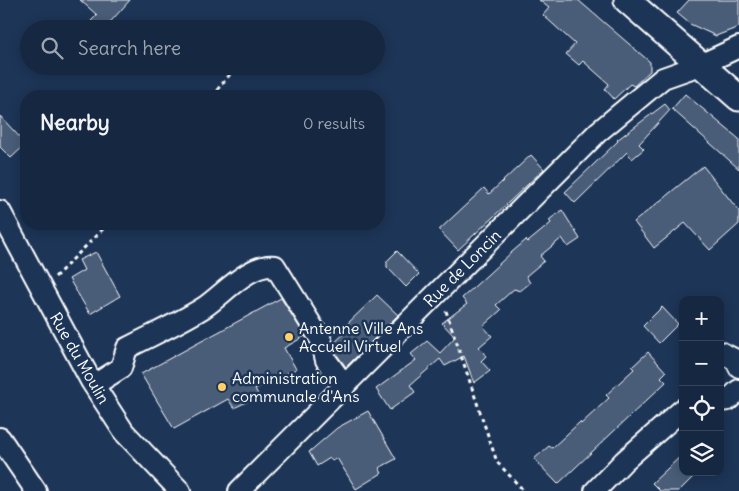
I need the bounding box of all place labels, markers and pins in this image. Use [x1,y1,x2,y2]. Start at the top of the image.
place label: Antenne Ville Ans Accueil Virtuel [299,318,423,356]
marker: Antenne Ville Ans Accueil Virtuel [283,331,295,343]
place label: Administration communale d'Ans [232,368,359,406]
marker: Administration communale d'Ans [216,381,228,393]

